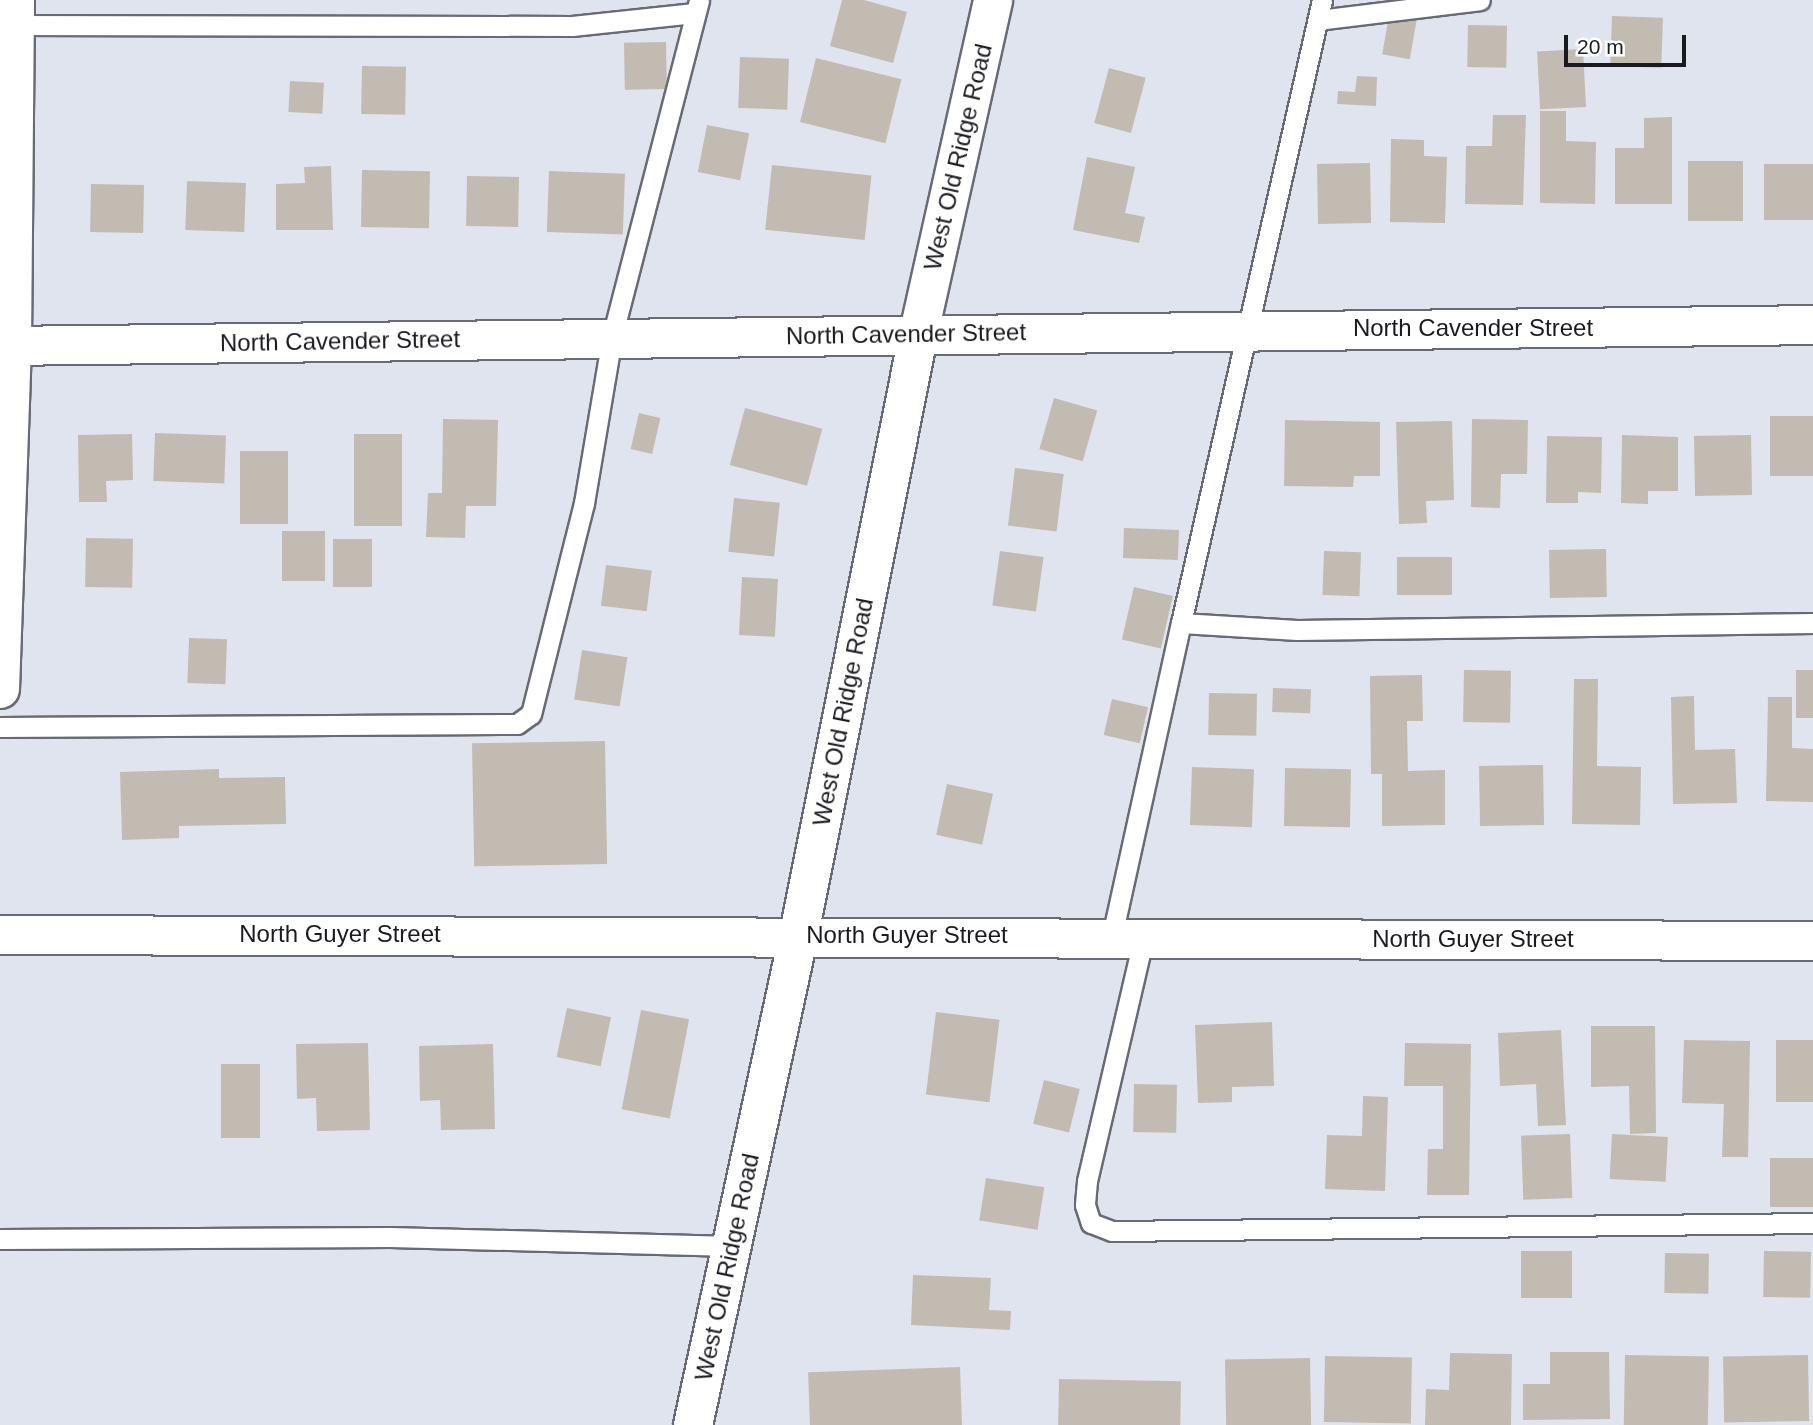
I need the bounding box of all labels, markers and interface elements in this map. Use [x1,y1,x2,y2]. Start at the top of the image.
scale bar [1568,21,1690,65]
text: 20 m [1577,35,1624,58]
street label: West Old Ridge Road [918,41,998,273]
street label: North Cavender Street [1353,314,1593,342]
street label: North Cavender Street [786,318,1026,350]
street label: North Cavender Street [220,325,460,357]
street label: West Old Ridge Road [807,596,879,828]
street label: North Guyer Street [239,920,441,948]
street label: North Guyer Street [806,921,1008,949]
street label: North Guyer Street [1372,925,1574,953]
street label: West Old Ridge Road [689,1151,765,1383]

